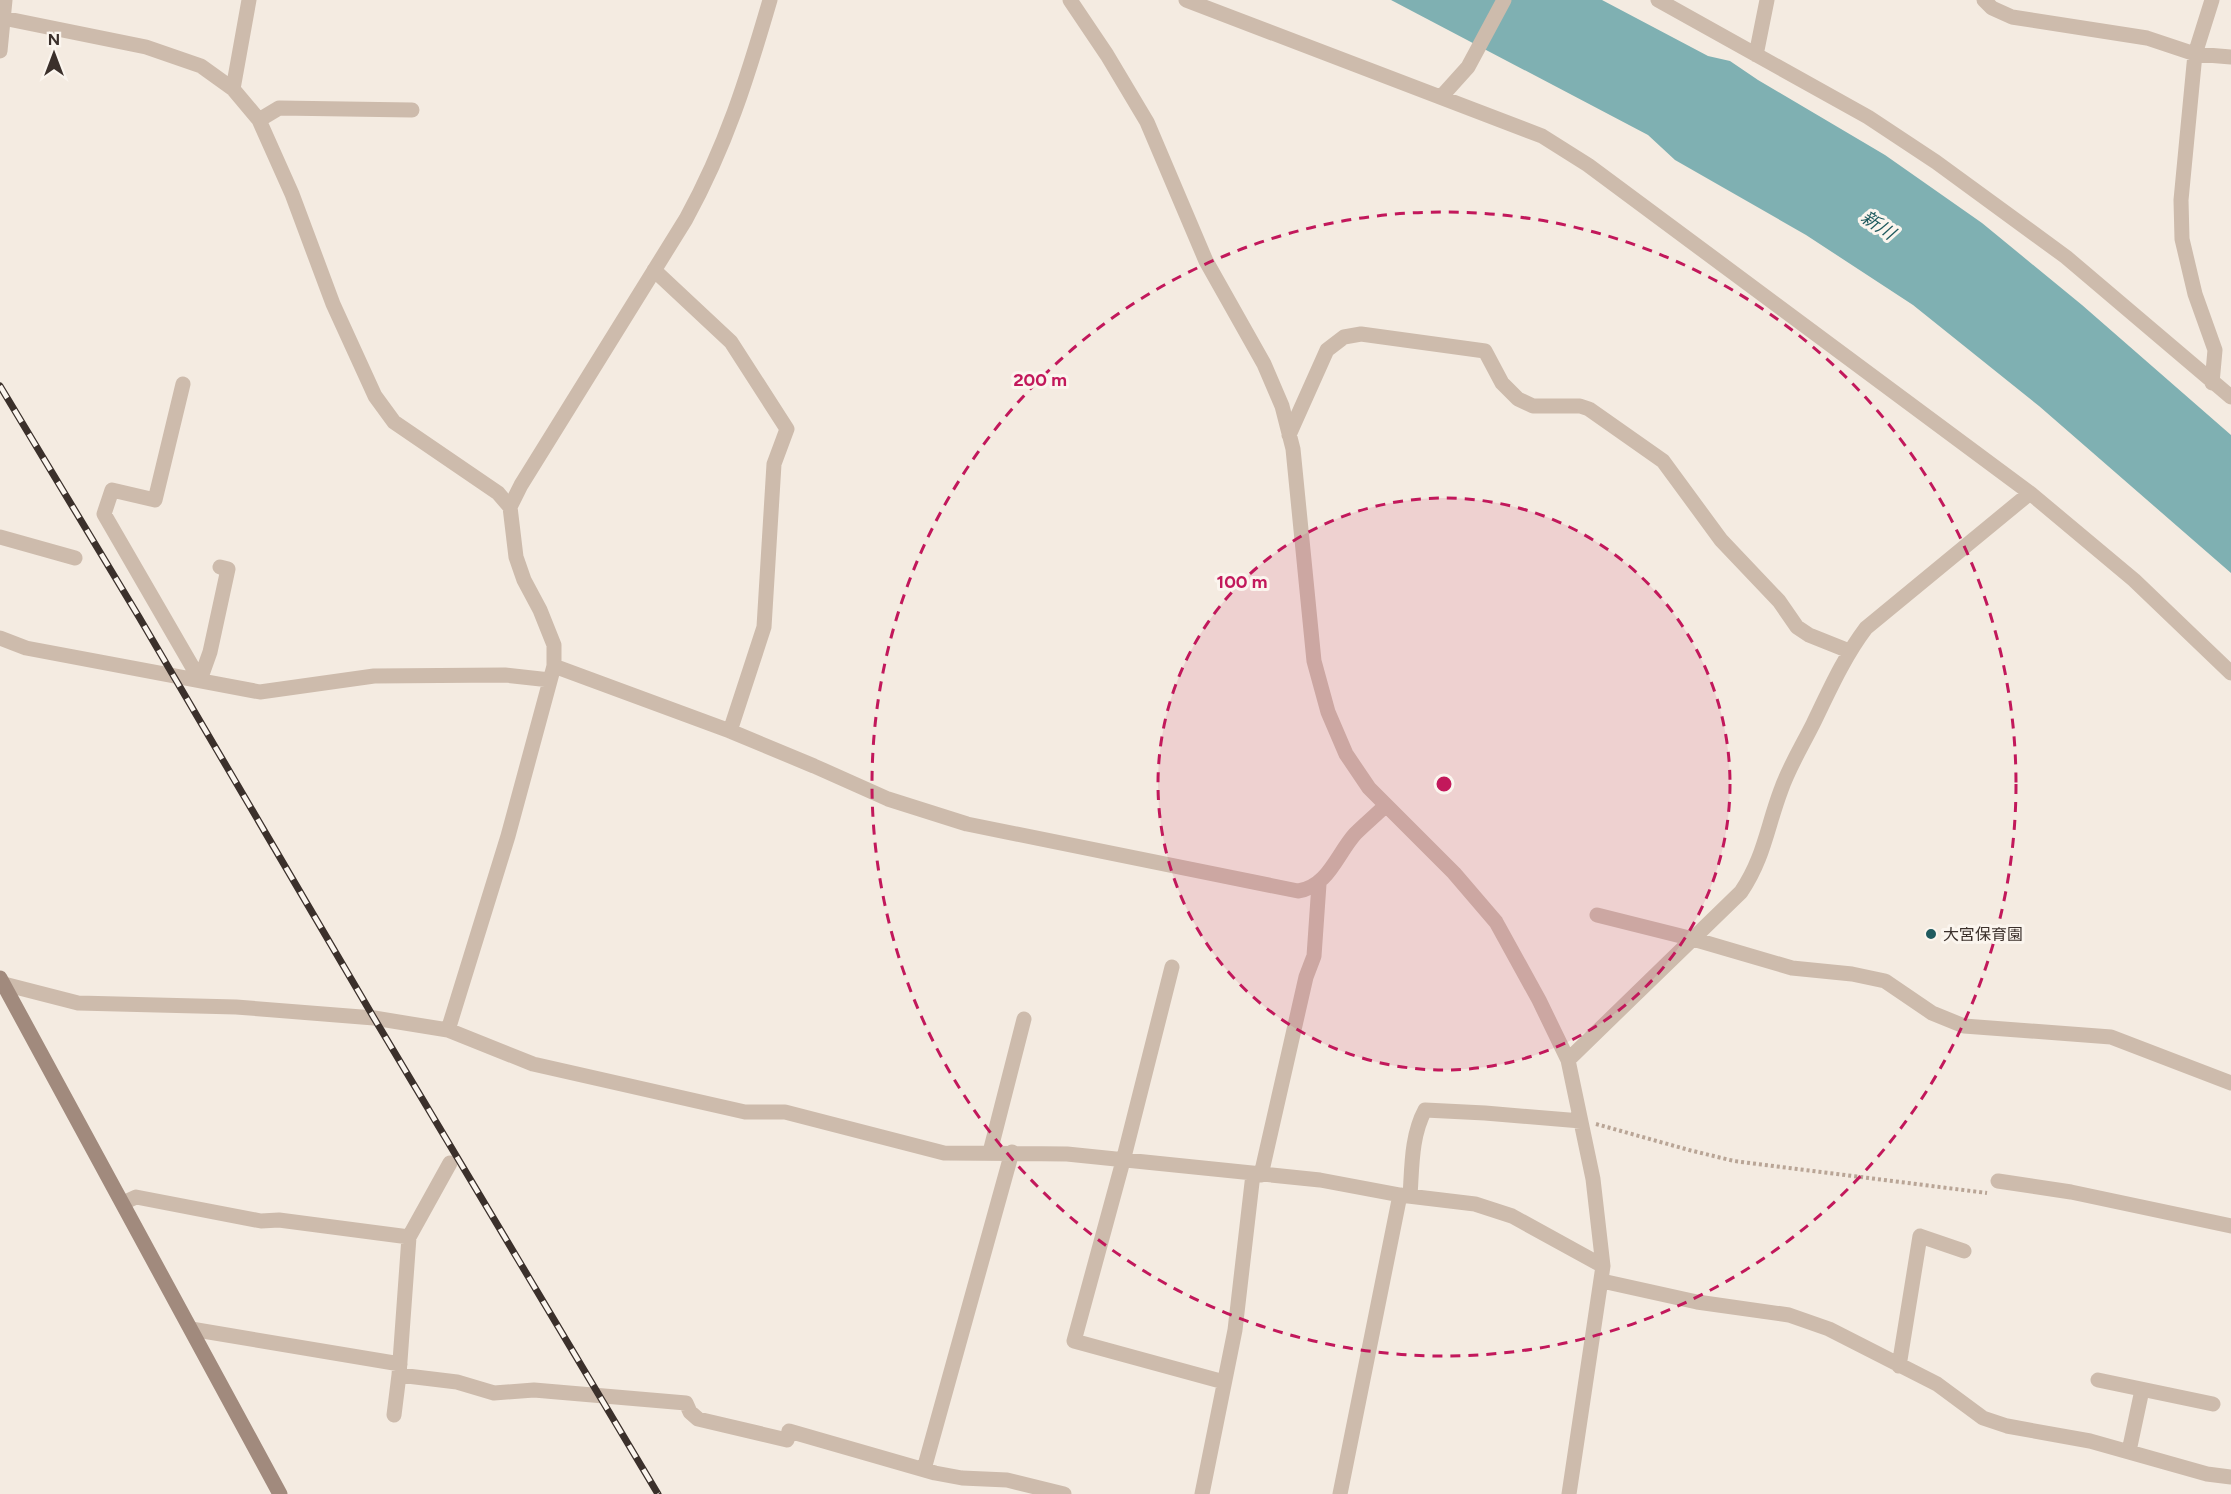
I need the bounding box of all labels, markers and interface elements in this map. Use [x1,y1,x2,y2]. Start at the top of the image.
north arrow [24,24,84,84]
text: N [48,30,60,49]
water label: 新川 [1857,206,1901,245]
text: 200 m [1013,369,1067,391]
text: 100 m [1217,571,1267,593]
centre of rings [1434,774,1454,794]
place label: 大宮保育園 [1943,925,2023,944]
marker: 大宮保育園 [1924,927,1938,941]

